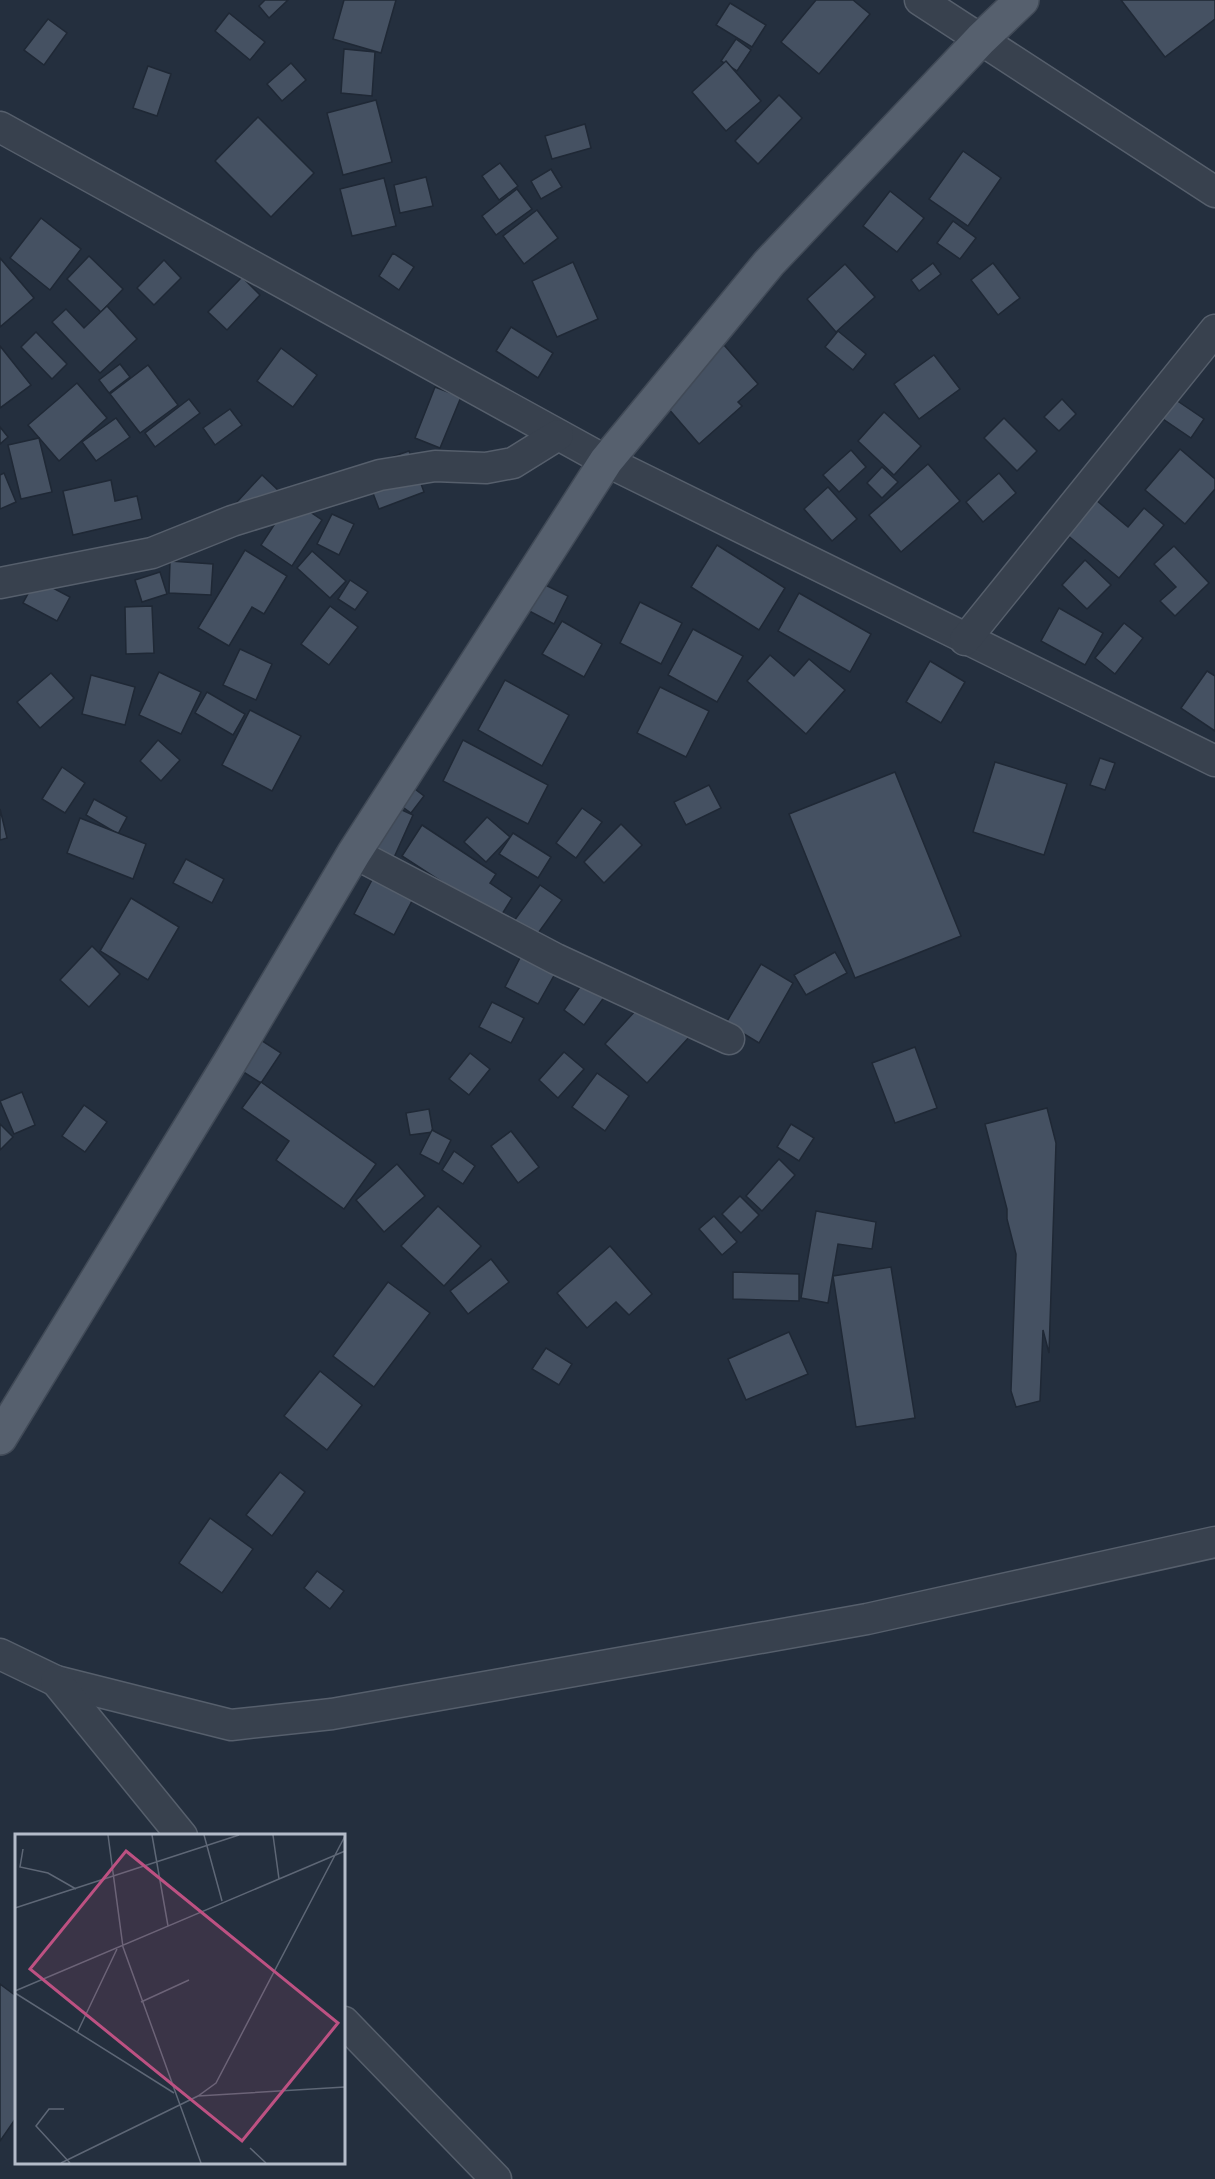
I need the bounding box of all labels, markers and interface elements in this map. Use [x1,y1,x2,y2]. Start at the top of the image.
inset map [15,1834,345,2164]

